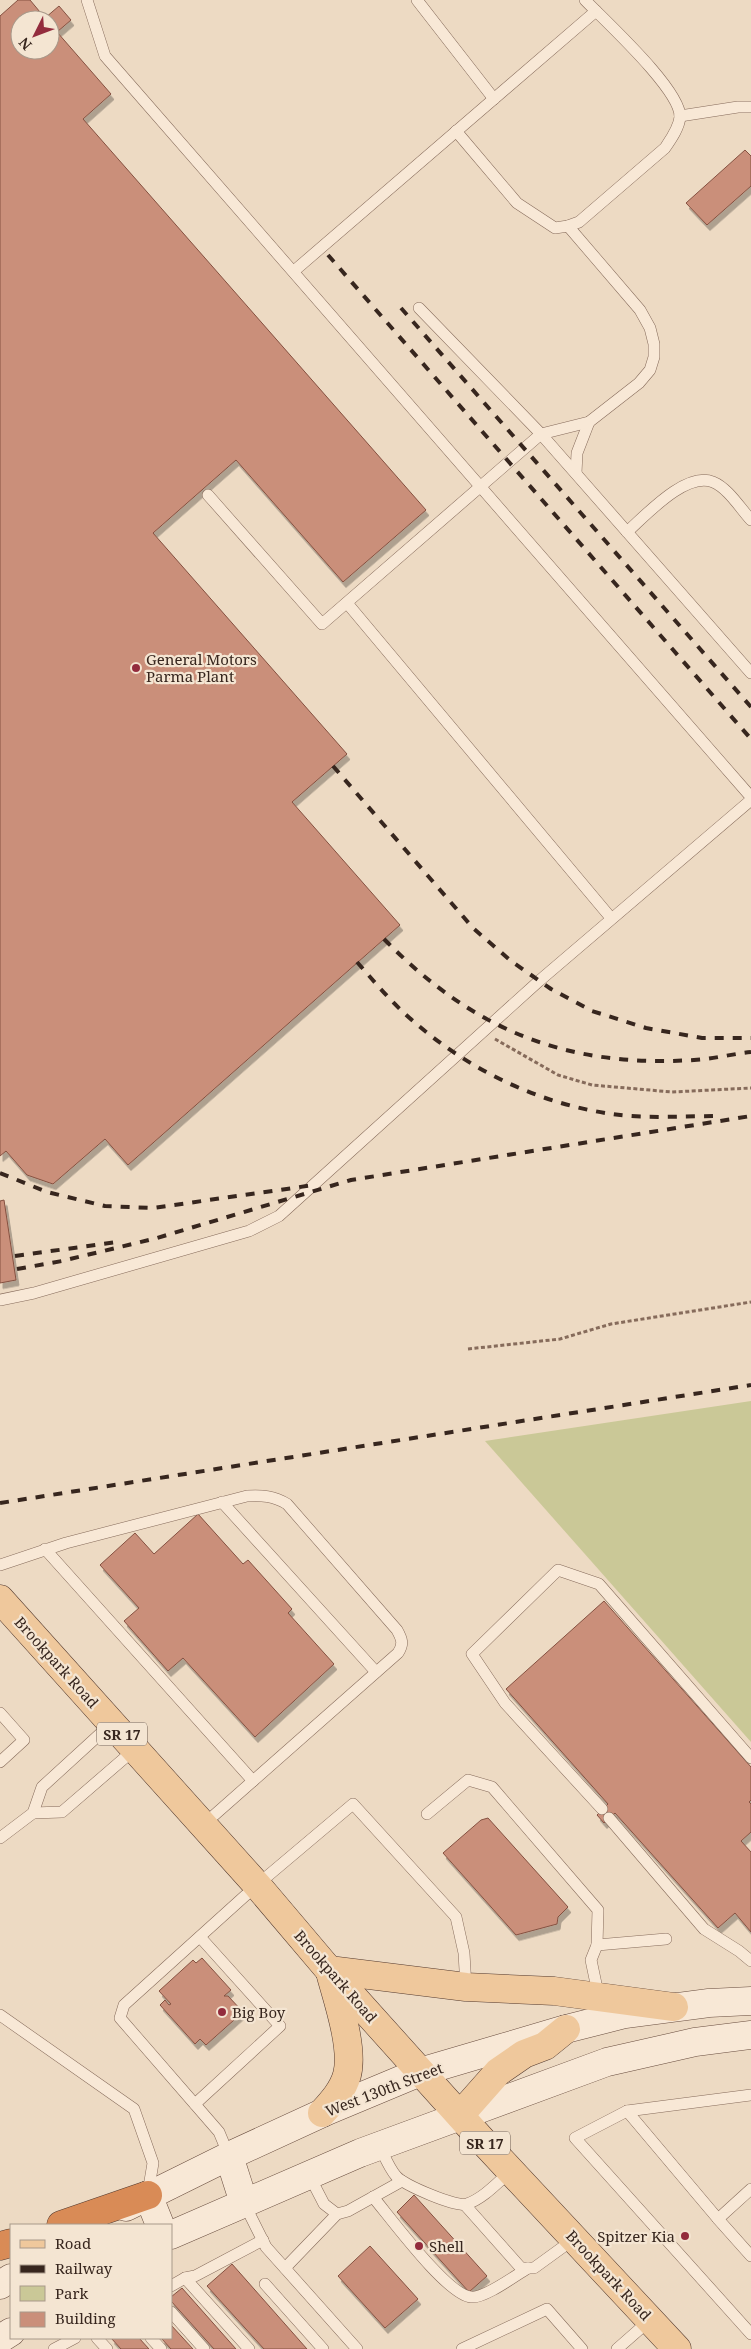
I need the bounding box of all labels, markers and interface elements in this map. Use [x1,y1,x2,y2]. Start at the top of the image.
north arrow [10,10,60,60]
text: N [14,34,36,54]
place label: General Motors Parma Plant [146,649,257,686]
marker: General Motors Parma Plant [130,662,142,674]
street label: Brookpark Road [11,1612,103,1712]
road number: SR 17 [97,1722,147,1746]
street label: Brookpark Road [290,1925,382,2027]
place label: Big Boy [232,2002,286,2022]
marker: Big Boy [216,2006,228,2018]
street label: West 130th Street [322,2057,446,2121]
road number: SR 17 [460,2132,510,2154]
legend [10,2224,172,2339]
street label: Brookpark Road [562,2226,656,2324]
place label: Spitzer Kia [597,2226,675,2246]
marker: Spitzer Kia [679,2230,691,2242]
text: Road [55,2233,91,2253]
place label: Shell [429,2236,464,2256]
marker: Shell [413,2240,425,2252]
text: Railway [55,2258,113,2278]
text: Park [55,2283,89,2303]
text: Building [55,2308,116,2328]

